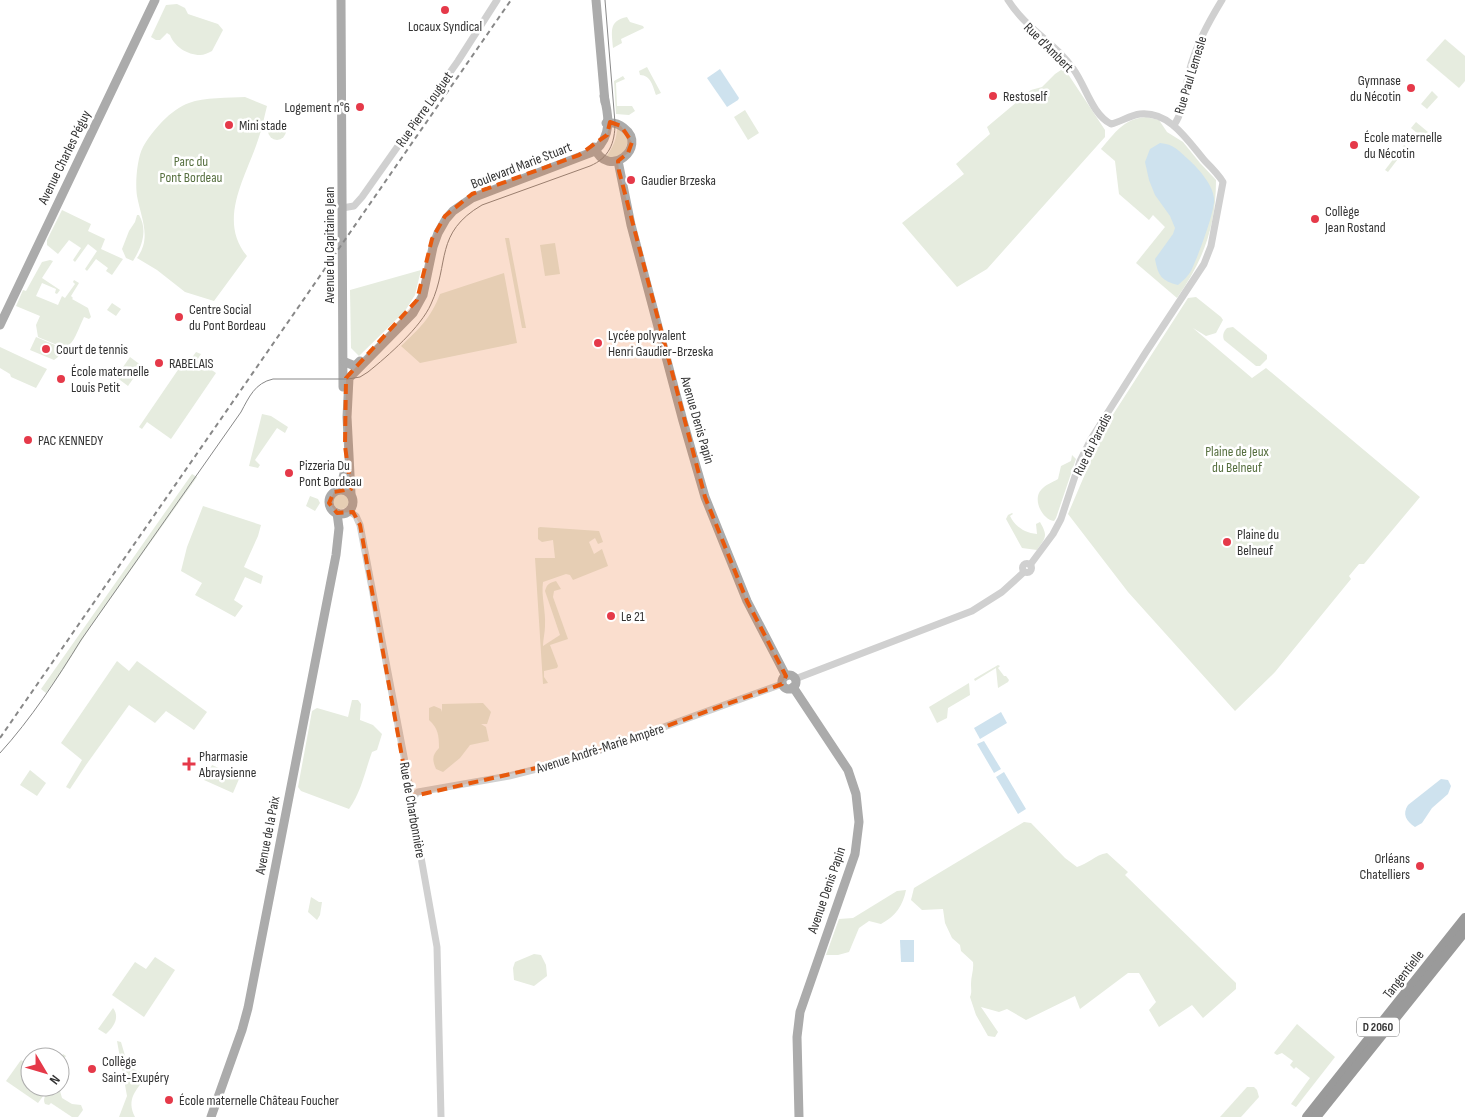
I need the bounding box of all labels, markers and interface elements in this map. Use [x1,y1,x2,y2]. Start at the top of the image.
marker: Locaux Syndical [439,4,451,16]
place label: Locaux Syndical [408,18,482,35]
street label: Rue d'Ambert [1020,19,1077,76]
street label: Rue Paul Lemesle [1171,34,1210,116]
street label: Rue Pierre Louguet [392,68,457,150]
place label: Gymnase du Nécotin [1350,72,1401,105]
marker: Gymnase du Nécotin [1405,82,1417,94]
place label: Restoself [1003,88,1048,105]
marker: Restoself [987,90,999,102]
place label: Logement n°6 [285,99,350,116]
marker: Logement n°6 [354,101,366,113]
street label: Avenue Charles Péguy [34,107,95,208]
place label: Mini stade [239,117,287,134]
marker: Mini stade [223,119,235,131]
place label: École maternelle du Nécotin [1364,129,1442,162]
street label: Boulevard Marie Stuart [468,138,574,193]
marker: École maternelle du Nécotin [1348,139,1360,151]
park label: Parc du Pont Bordeau [160,153,223,186]
place label: Gaudier Brzeska [641,172,716,189]
marker: Gaudier Brzeska [625,174,637,186]
street label: Avenue du Capitaine Jean [321,187,338,304]
place label: Collège Jean Rostand [1324,203,1386,236]
marker: Collège Jean Rostand [1309,213,1321,225]
place label: Centre Social du Pont Bordeau [189,301,266,334]
marker: Centre Social du Pont Bordeau [173,311,185,323]
place label: Lycée polyvalent Henri Gaudier-Brzeska [608,327,713,360]
marker: Lycée polyvalent Henri Gaudier-Brzeska [592,337,604,349]
place label: Court de tennis [56,341,128,358]
marker: Court de tennis [40,343,52,355]
place label: RABELAIS [169,355,213,372]
marker: RABELAIS [153,357,165,369]
place label: École maternelle Louis Petit [71,363,149,396]
marker: École maternelle Louis Petit [55,373,67,385]
street label: Avenue Denis Papin [677,373,718,466]
street label: Rue du Paradis [1069,410,1115,478]
place label: PAC KENNEDY [38,432,103,449]
marker: PAC KENNEDY [22,434,34,446]
park label: Plaine de Jeux du Belneuf [1205,443,1270,476]
place label: Pizzeria Du Pont Bordeau [299,457,362,490]
marker: Pizzeria Du Pont Bordeau [283,467,295,479]
place label: Plaine du Belneuf [1237,526,1279,559]
marker: Plaine du Belneuf [1221,536,1233,548]
place label: Le 21 [621,608,645,625]
marker: Le 21 [605,610,617,622]
street label: Avenue André-Marie Ampère [533,720,666,777]
place label: Pharmasie Abraysienne [198,748,256,781]
marker: Pharmasie Abraysienne [183,758,195,770]
street label: Rue de Charbonnière [396,761,429,859]
street label: Avenue de la Paix [251,794,284,877]
street label: Avenue Denis Papin [803,845,849,937]
place label: Orléans Chatelliers [1359,850,1410,883]
marker: Orléans Chatelliers [1414,860,1426,872]
street label: Tangentielle [1379,947,1428,1002]
road number: D 2060 [1357,1018,1399,1036]
north arrow [20,1047,70,1097]
place label: Collège Saint-Exupéry [102,1053,170,1086]
marker: Collège Saint-Exupéry [86,1063,98,1075]
text: N [46,1072,64,1088]
place label: École maternelle Château Foucher [179,1092,339,1109]
marker: École maternelle Château Foucher [163,1094,175,1106]

